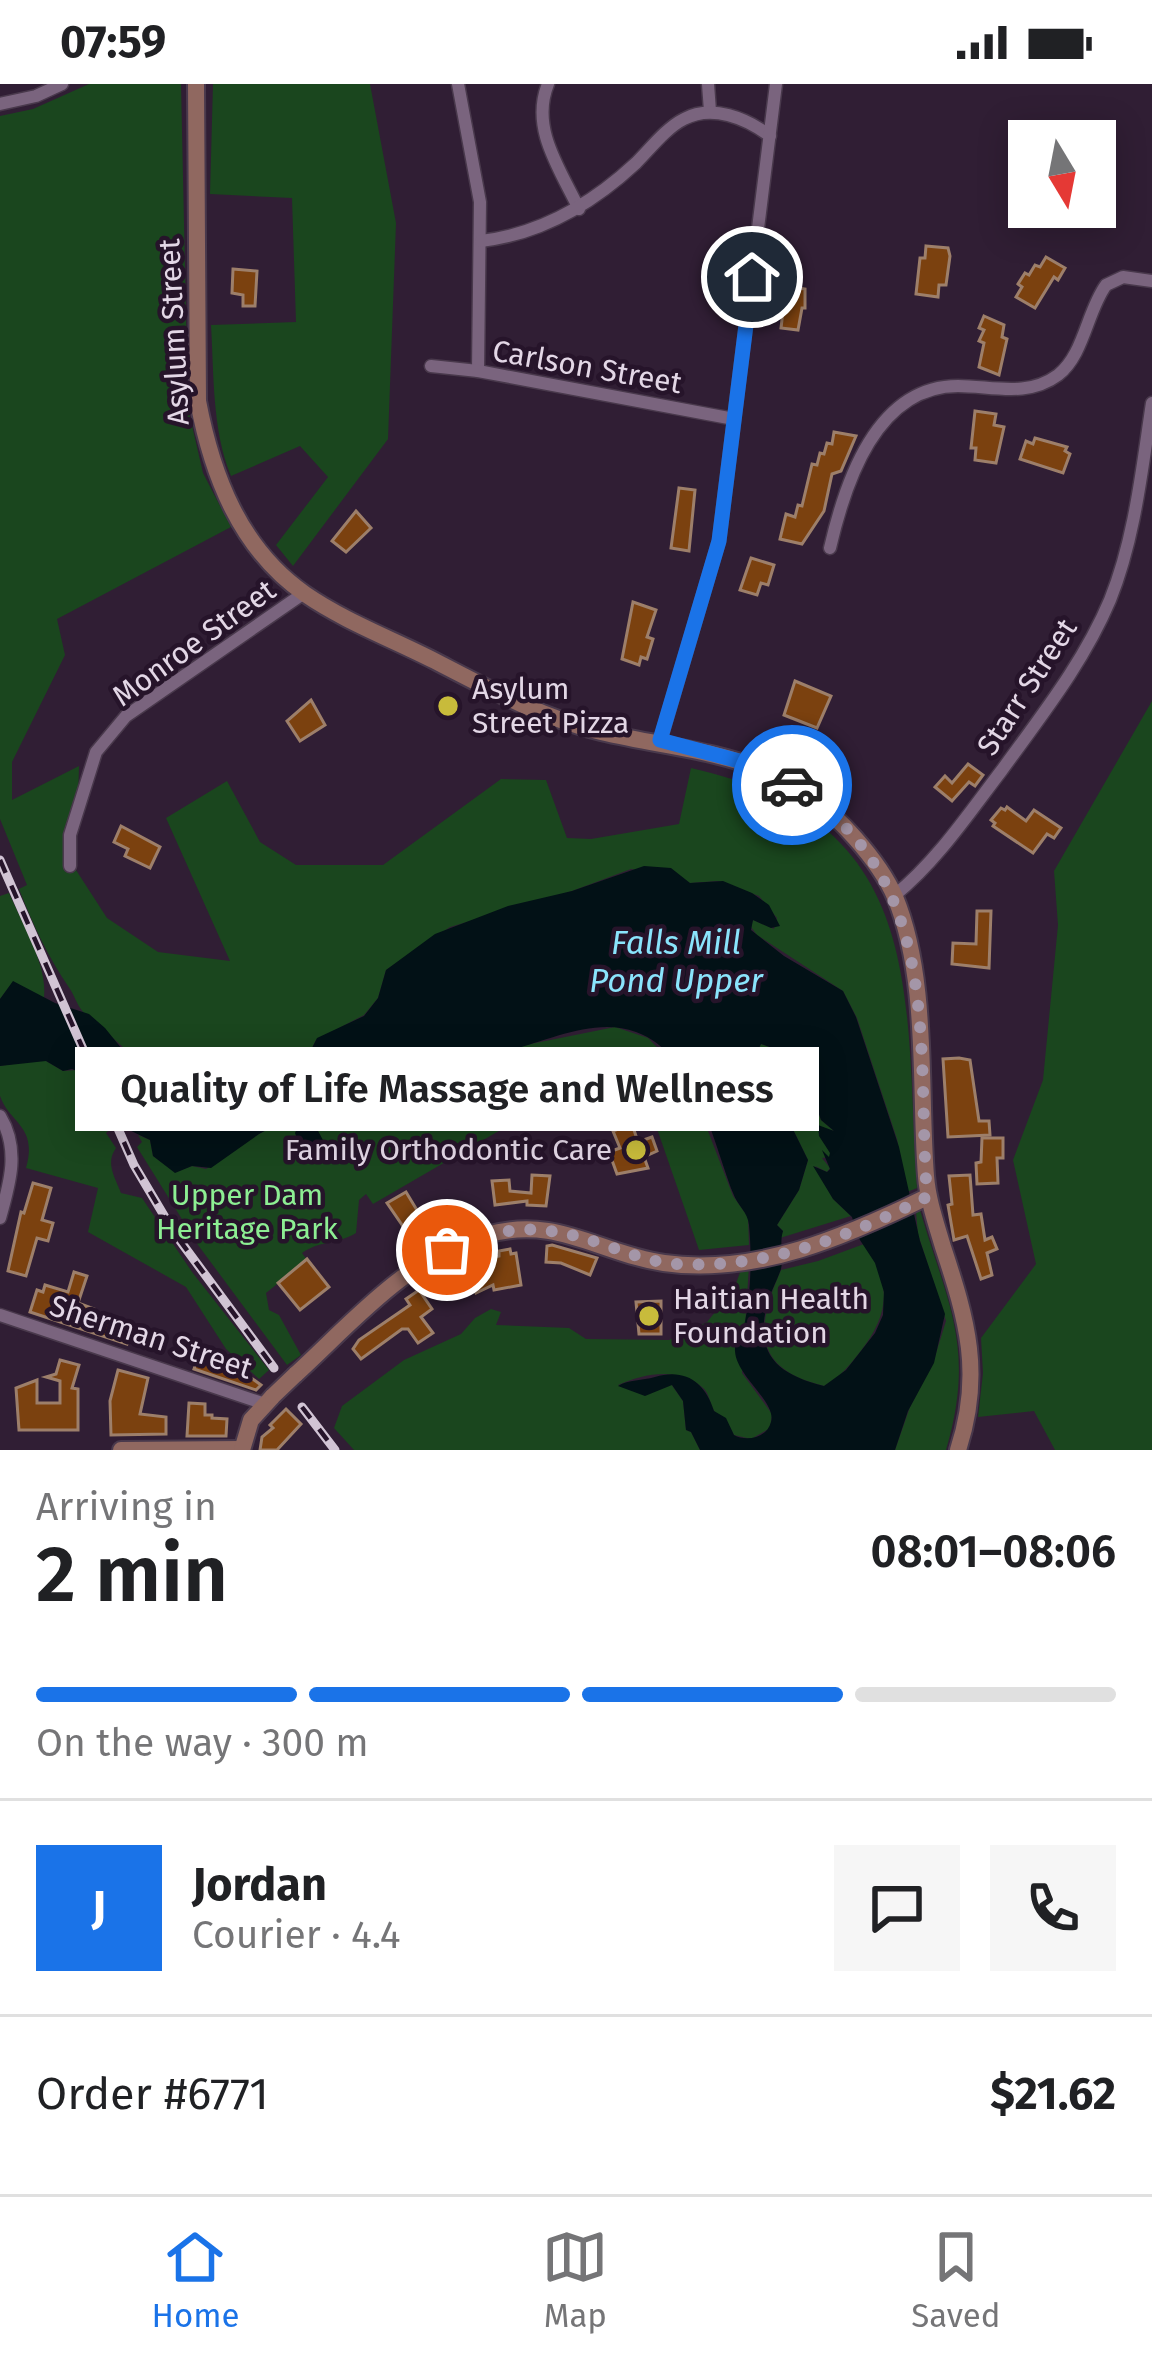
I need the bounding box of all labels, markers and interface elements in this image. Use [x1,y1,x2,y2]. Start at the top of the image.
text: 07:59 [60,15,166,69]
north arrow [1008,120,1116,228]
map controls [1008,120,1116,228]
pin [701,226,803,328]
street label: Asylum Street [151,238,197,426]
icon: home [719,244,785,310]
street label: Carlson Street [490,333,685,401]
street label: Monroe Street [106,572,283,714]
street label: Starr Street [969,612,1085,762]
place label: Asylum Street Pizza [472,671,629,741]
marker: Asylum Street Pizza [435,693,461,719]
courier [732,725,852,845]
icon: car [759,752,825,818]
water label: Falls Mill Pond Upper [589,923,764,1001]
callout: Quality of Life Massage and Wellness [75,1046,819,1130]
text: Quality of Life Massage and Wellness [120,1066,774,1112]
place label: Family Orthodontic Care [285,1132,612,1168]
marker: Family Orthodontic Care [623,1137,649,1163]
park label: Upper Dam Heritage Park [156,1177,339,1247]
pin [396,1199,498,1301]
icon: bag [414,1217,480,1283]
place label: Haitian Health Foundation [673,1281,869,1351]
street label: Sherman Street [45,1287,257,1387]
marker: Haitian Health Foundation [636,1303,662,1329]
text: Arriving in [36,1484,217,1530]
text: 08:01–08:06 [871,1525,1116,1579]
text: 2 min [36,1528,228,1622]
text: On the way · 300 m [36,1720,369,1766]
button: chat [834,1845,960,1971]
button: phone [990,1845,1116,1971]
text: Jordan [192,1858,327,1912]
text: J [92,1881,106,1935]
text: Courier · 4.4 [192,1912,401,1958]
text: Order #6771 [36,2067,269,2121]
text: $21.62 [990,2067,1116,2121]
tab: Home [151,2224,239,2336]
tab: Map [542,2224,608,2336]
tab: Saved [911,2224,1001,2336]

